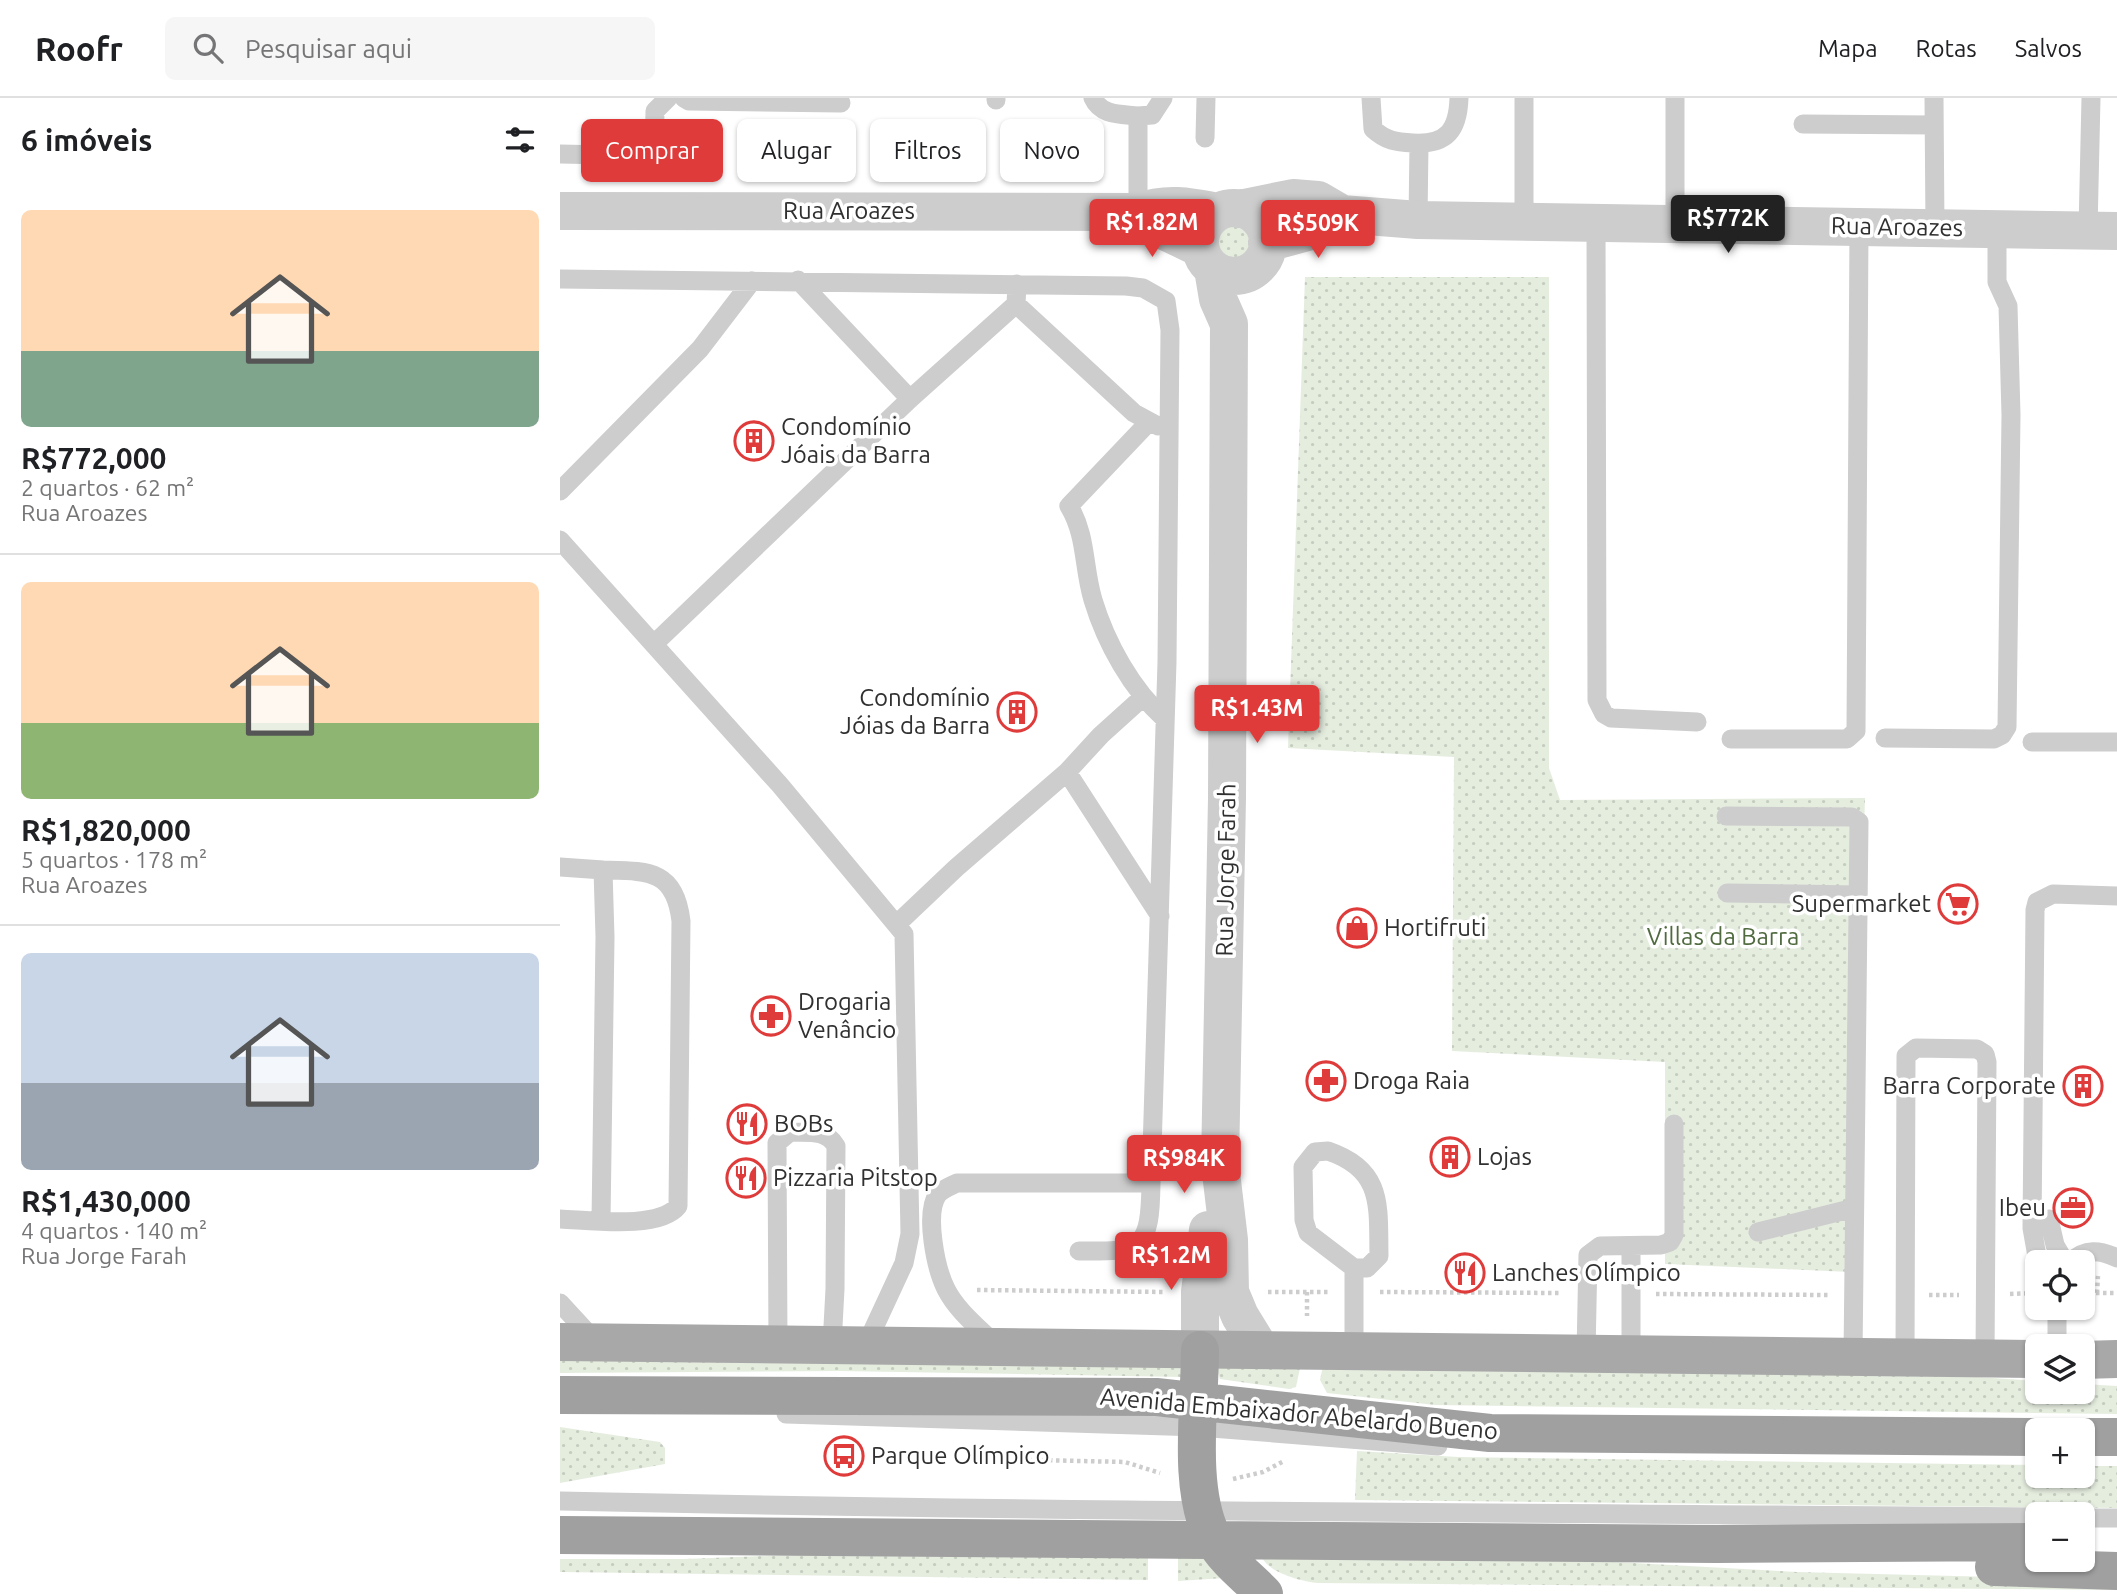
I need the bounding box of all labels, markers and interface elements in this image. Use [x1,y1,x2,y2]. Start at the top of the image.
search box [165,17,655,80]
icon: search [189,29,227,67]
text: Roofr [35,30,123,67]
text: Pesquisar aqui [245,34,412,63]
text: Mapa [1818,35,1878,62]
text: Rotas [1916,35,1977,62]
text: Salvos [2015,35,2082,62]
chip: Comprar [581,119,723,182]
chip: Alugar [737,119,856,182]
chip: Filtros [870,119,986,182]
chip: Novo [1000,119,1104,182]
icon: filters [501,121,539,159]
text: 6 imóveis [21,123,152,157]
pin: R$772K [1671,195,1785,255]
street label: Rua Aroazes [783,197,915,224]
pin: R$1.82M [1087,200,1217,259]
pin: R$509K [1261,200,1375,260]
text: R$772K [1687,205,1769,230]
text: R$1.82M [1105,209,1199,234]
text: R$509K [1277,210,1359,235]
street label: Rua Aroazes [1831,212,1963,241]
icon: home [217,256,343,382]
place label: Condomínio Jóais da Barra [781,413,931,468]
building icon: Condomínio Jóais da Barra [733,420,775,462]
text: R$772,000 [21,441,167,475]
text: 2 quartos · 62 m² [21,475,194,500]
text: Rua Aroazes [21,500,148,525]
icon: home [217,628,343,754]
place label: Condomínio Jóias da Barra [840,684,990,739]
pin: R$1.43M [1192,686,1322,745]
building icon: Condomínio Jóias da Barra [996,691,1038,733]
text: R$1.43M [1210,695,1304,720]
street label: Rua Jorge Farah [1210,783,1241,957]
text: R$1,820,000 [21,813,191,847]
text: 5 quartos · 178 m² [21,847,207,872]
text: Rua Aroazes [21,872,148,897]
supermarket icon: Supermarket [1937,883,1979,925]
place label: Supermarket [1792,890,1932,917]
shop icon: Hortifruti [1336,907,1378,949]
place label: Hortifruti [1384,914,1486,941]
park label: Villas da Barra [1647,923,1799,950]
place label: Drogaria Venâncio [798,988,896,1043]
pharmacy icon: Drogaria Venâncio [750,995,792,1037]
icon: home [217,999,343,1125]
pharmacy icon: Droga Raia [1305,1060,1347,1102]
building icon: Barra Corporate [2062,1065,2104,1107]
place label: Droga Raia [1353,1067,1470,1094]
place label: Barra Corporate [1882,1072,2056,1099]
restaurant icon: BOBs [726,1103,768,1145]
place label: BOBs [774,1110,834,1137]
pin: R$984K [1127,1136,1241,1195]
building icon: Lojas [1429,1136,1471,1178]
place label: Lojas [1477,1143,1532,1170]
text: R$984K [1143,1145,1225,1170]
restaurant icon: Pizzaria Pitstop [725,1157,767,1199]
place label: Pizzaria Pitstop [773,1164,938,1191]
text: R$1,430,000 [21,1184,191,1218]
office icon: Ibeu [2052,1187,2094,1229]
place label: Ibeu [1999,1194,2046,1221]
text: 4 quartos · 140 m² [21,1218,207,1243]
pin: R$1.2M [1114,1232,1228,1292]
text: R$1.2M [1131,1242,1211,1267]
text: Rua Jorge Farah [21,1243,187,1268]
map controls [2025,1250,2095,1572]
button: locate [2025,1250,2095,1320]
restaurant icon: Lanches Olímpico [1444,1252,1486,1294]
place label: Lanches Olímpico [1492,1259,1681,1286]
button: layers [2025,1334,2095,1404]
street label: Avenida Embaixador Abelardo Bueno [1099,1383,1499,1444]
button: + [2025,1418,2095,1488]
bus stop icon: Parque Olímpico [823,1435,865,1477]
place label: Parque Olímpico [871,1442,1050,1469]
button: − [2025,1502,2095,1572]

